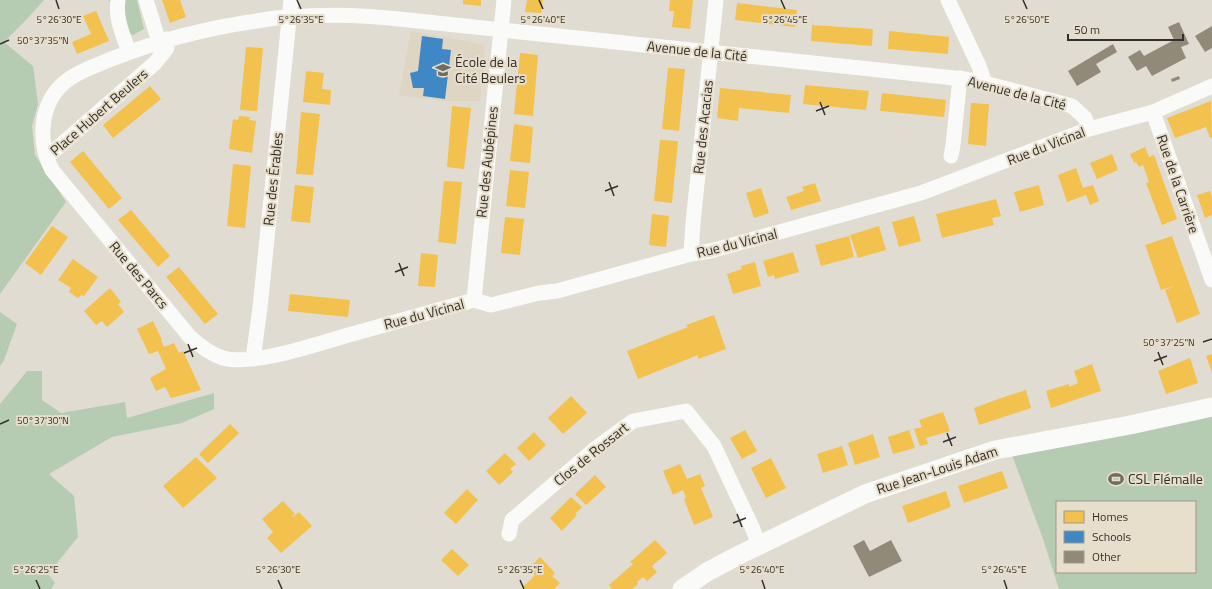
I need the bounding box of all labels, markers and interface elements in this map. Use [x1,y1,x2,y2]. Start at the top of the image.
text: 5°26'30"E [37,12,82,27]
text: 5°26'35"E [279,12,324,27]
text: 5°26'40"E [521,12,566,27]
text: 5°26'45"E [763,12,808,27]
text: 5°26'50"E [1005,12,1050,27]
scale bar [1068,16,1183,42]
text: 50 m [1074,20,1100,39]
text: 50°37'35"N [17,33,69,48]
street label: Avenue de la Cité [646,35,748,66]
place label: École de la Cité Beulers [455,51,526,88]
school or university icon: École de la Cité Beulers [434,61,452,79]
street label: Place Hubert Beulers [45,63,152,160]
street label: Avenue de la Cité [966,70,1068,115]
street label: Rue des Acacias [687,79,718,175]
street label: Rue des Aubépines [470,105,503,219]
street label: Rue du Vicinal [1004,121,1088,170]
street label: Rue des Érables [257,131,288,227]
street label: Rue de la Carrière [1152,132,1205,236]
street label: Rue du Vicinal [694,222,779,263]
street label: Rue des Parcs [105,236,174,313]
street label: Rue du Vicinal [381,293,466,334]
text: 50°37'25"N [1143,335,1195,350]
text: 50°37'30"N [17,413,69,428]
street label: Clos de Rossart [549,417,633,490]
street label: Rue Jean-Louis Adam [873,440,1000,499]
place label: CSL Flémalle [1128,468,1203,489]
sports icon: CSL Flémalle [1107,470,1125,488]
legend [1056,501,1196,573]
text: Homes [1092,507,1128,526]
text: Schools [1092,527,1132,546]
text: Other [1092,547,1121,566]
text: 5°26'25"E [14,562,59,577]
text: 5°26'30"E [256,562,301,577]
text: 5°26'35"E [498,562,543,577]
text: 5°26'40"E [740,562,785,577]
text: 5°26'45"E [982,562,1027,577]

